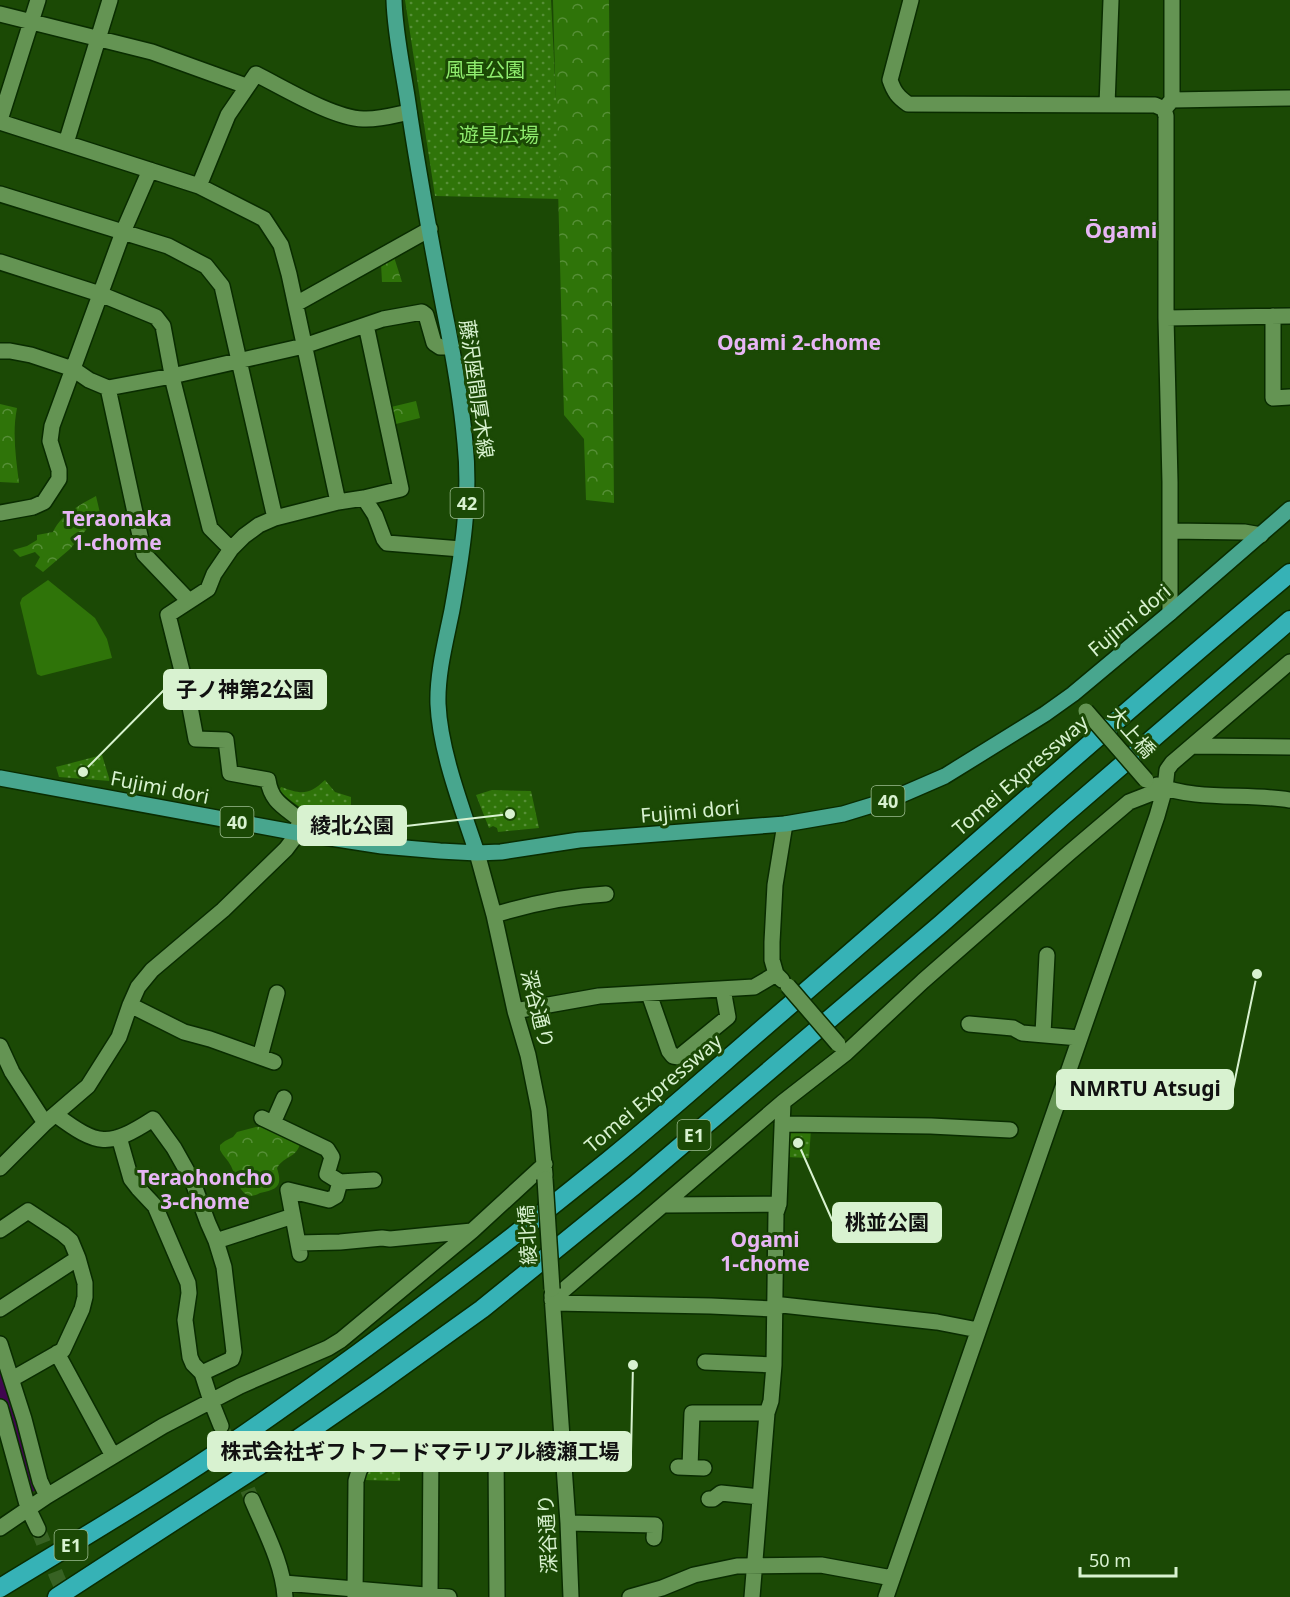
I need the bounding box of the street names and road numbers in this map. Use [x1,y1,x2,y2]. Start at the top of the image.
street label: 藤沢座間厚木線 [454,318,500,460]
road number: 42 [450,488,484,518]
street label: Fujimi dori [1082,578,1176,662]
street label: 大上橋 [1102,701,1162,763]
street label: Tomei Expressway [946,708,1094,841]
street label: Fujimi dori [108,764,212,810]
road number: 40 [872,786,904,816]
street label: Fujimi dori [639,793,741,829]
road number: 40 [220,807,254,837]
street label: 深谷通り [515,967,561,1051]
street label: Tomei Expressway [579,1027,728,1158]
road number: E1 [678,1120,710,1150]
street label: 綾北橋 [512,1204,542,1266]
street label: 深谷通り [531,1493,563,1575]
road number: E1 [54,1530,88,1560]

